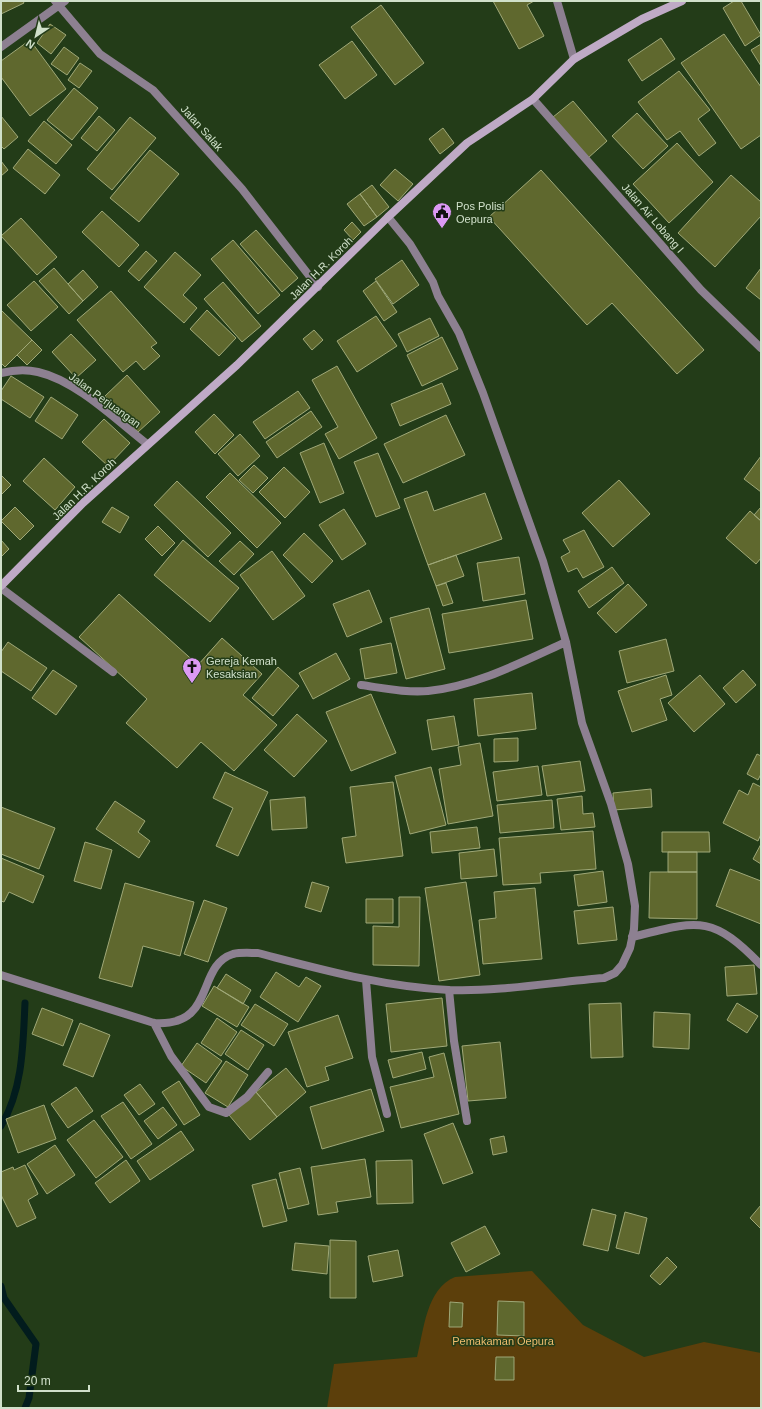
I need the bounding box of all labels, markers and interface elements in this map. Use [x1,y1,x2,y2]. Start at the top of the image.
north arrow [16,16,56,56]
text: N [24,37,37,51]
street label: Jalan Salak [179,103,226,154]
street label: Jalan Air Lobang I [620,181,686,255]
place label: Pos Polisi Oepura [456,200,504,225]
public building icon: Pos Polisi Oepura [431,201,453,229]
street label: Jalan H.R. Koroh [287,234,355,302]
street label: Jalan Perjuangan [67,370,143,430]
street label: Jalan H.R. Koroh [50,456,118,522]
place label: Gereja Kemah Kesaksian [206,655,277,680]
church icon: Gereja Kemah Kesaksian [181,656,203,684]
park label: Pemakaman Oepura [452,1335,555,1347]
scale bar [18,1367,89,1393]
text: 20 m [24,1374,51,1388]

